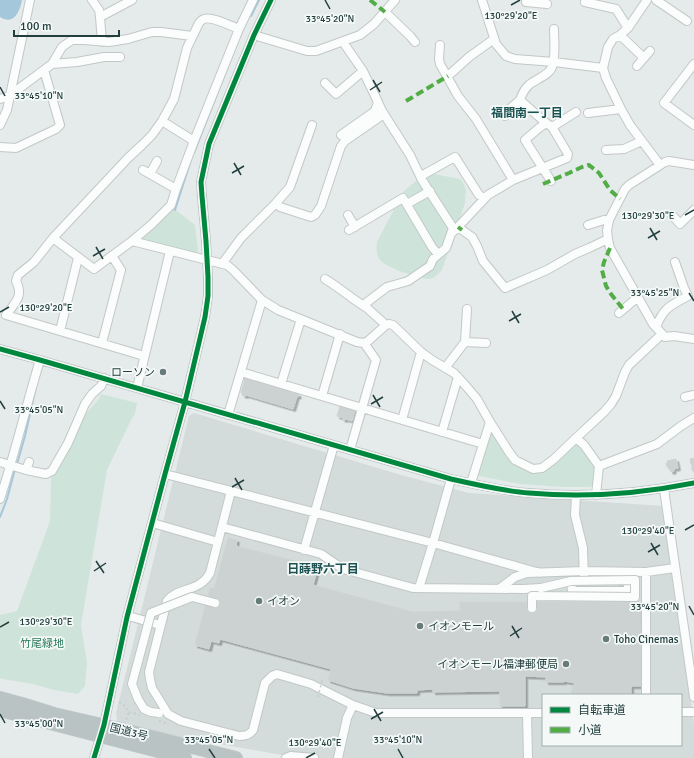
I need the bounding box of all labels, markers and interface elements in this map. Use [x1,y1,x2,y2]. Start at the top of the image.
text: 130°29'20"E [484,10,538,22]
scale bar [14,12,119,38]
text: 33°45'20"N [306,13,354,25]
text: 100 m [20,19,52,34]
text: 33°45'10"N [15,90,63,102]
district label: 福間南一丁目 [491,106,563,121]
text: 130°29'30"E [621,210,675,222]
text: 33°45'25"N [631,287,679,299]
text: 130°29'20"E [19,302,73,314]
place label: ローソン [111,366,155,379]
marker: ローソン [158,367,168,377]
text: 33°45'05"N [15,404,63,416]
text: 130°29'40"E [621,525,675,537]
district label: 日蒔野六丁目 [287,562,359,577]
place label: イオン [267,595,300,608]
marker: イオン [254,596,264,606]
text: 33°45'20"N [631,601,679,613]
text: 130°29'30"E [19,616,73,628]
place label: イオンモール [428,620,494,633]
marker: イオンモール [415,621,425,631]
place label: Toho Cinemas [614,633,679,646]
marker: Toho Cinemas [601,634,611,644]
park label: 竹尾緑地 [20,637,64,650]
place label: イオンモール福津郵便局 [437,658,558,671]
marker: イオンモール福津郵便局 [561,659,571,669]
legend [542,694,682,746]
text: 自転車道 [578,703,626,718]
text: 33°45'00"N [15,718,63,730]
street label: 国道3号 [109,721,149,743]
text: 小道 [578,723,602,738]
text: 33°45'05"N [185,734,233,746]
text: 33°45'10"N [374,734,422,746]
text: 130°29'40"E [288,737,342,749]

